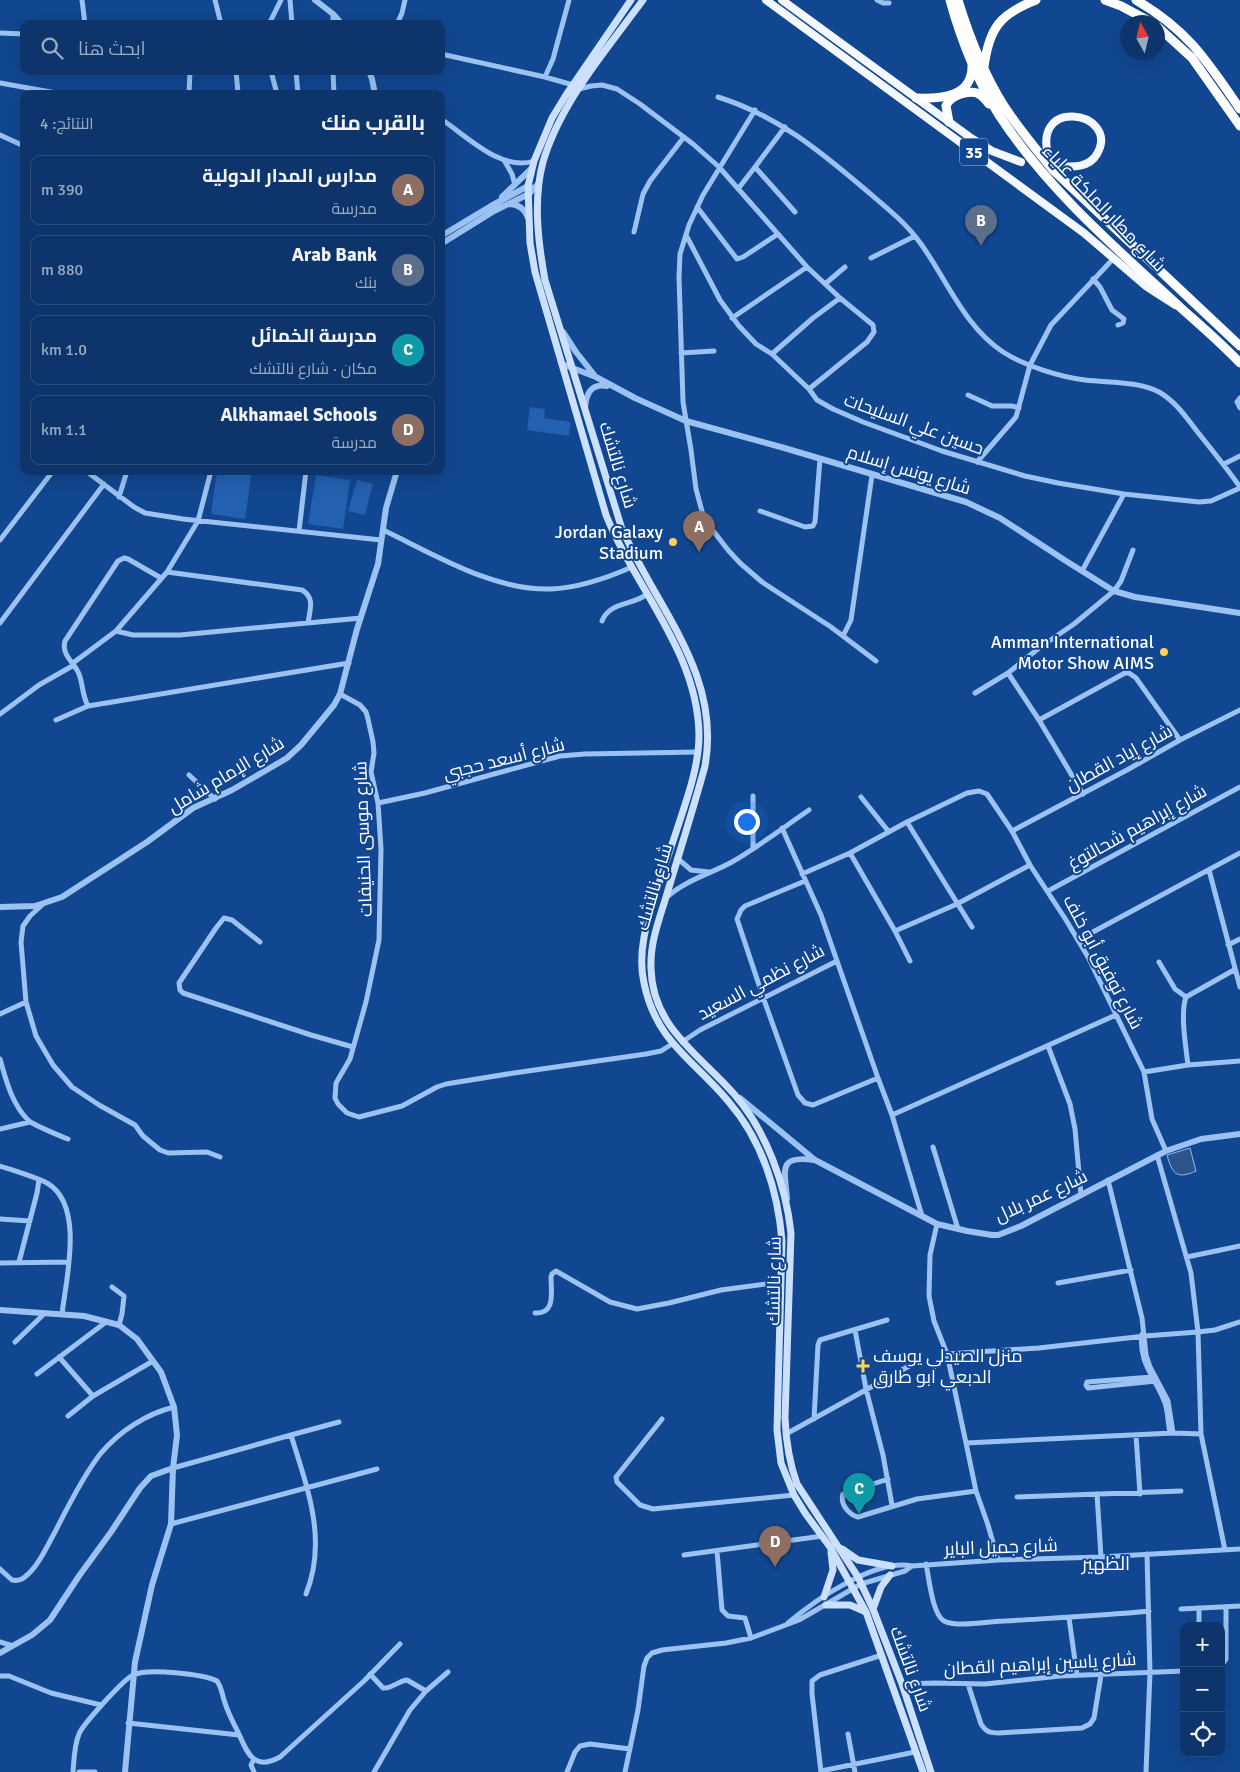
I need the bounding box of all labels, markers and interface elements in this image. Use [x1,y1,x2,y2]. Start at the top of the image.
north arrow [1120,15,1165,60]
search box [20,20,445,75]
icon: search [38,34,66,62]
text: ابحث هنا [78,37,146,61]
text: بالقرب منك [321,110,425,136]
text: النتائج: 4 [40,114,94,134]
road number: 35 [960,138,988,166]
street label: شارع مطار الملكة علياء [1037,140,1170,277]
text: مدارس المدار الدولية [202,164,377,188]
text: 390 m [41,180,83,200]
text: A [403,180,413,200]
text: مدرسة [331,199,377,219]
pin: B [965,205,997,246]
text: Arab Bank [292,243,377,267]
text: 880 m [41,260,83,280]
text: B [403,260,413,280]
text: بنك [355,273,377,293]
text: مدرسة الخمائل [251,324,377,348]
text: 1.0 km [41,340,87,360]
text: C [403,340,413,360]
text: مكان · شارع نالتشك [249,359,377,379]
street label: حسين علي السليحات [840,388,987,462]
text: Alkhamael Schools [220,403,377,427]
street label: شارع نالتشك [593,419,642,511]
text: 1.1 km [41,420,87,440]
text: D [403,420,413,440]
text: مدرسة [331,433,377,453]
street label: شارع يونس إسلام [844,441,974,500]
pin: A [683,511,715,552]
place label: Jordan Galaxy Stadium [555,521,664,564]
marker: Jordan Galaxy Stadium [667,536,679,548]
place label: Amman International Motor Show AIMS [991,631,1154,674]
marker: Amman International Motor Show AIMS [1158,646,1170,658]
street label: شارع إياد القطان [1062,720,1177,797]
street label: شارع الإمام شامل [164,732,289,819]
street label: شارع أسعد حجبي [441,733,568,788]
street label: شارع موسى الحنيفات [349,761,378,917]
street label: شارع إبراهيم شحالتوغ [1064,780,1211,875]
your location [734,809,760,835]
street label: شارع نالتشك [631,841,678,933]
street label: شارع توفيق أبو خلف [1057,891,1148,1033]
street label: شارع نظمي السعيد [694,939,830,1027]
street label: شارع عمر بلال [991,1165,1091,1228]
street label: شارع نالتشك [762,1236,787,1326]
place label: منزل الصيدلي يوسف الدبعي ابو طارق [873,1345,1023,1391]
marker: منزل الصيدلي يوسف الدبعي ابو طارق [857,1360,869,1372]
pin: C [843,1473,875,1514]
pin: D [759,1526,791,1567]
street label: شارع جميل الباير [943,1534,1058,1561]
district label: الظهير [1081,1552,1130,1576]
map controls [1180,1622,1225,1757]
button: + [1180,1622,1225,1667]
street label: شارع نالتشك [884,1623,937,1715]
street label: شارع ياسين إبراهيم القطان [943,1648,1137,1681]
button: − [1180,1667,1225,1712]
button: locate [1180,1712,1225,1757]

